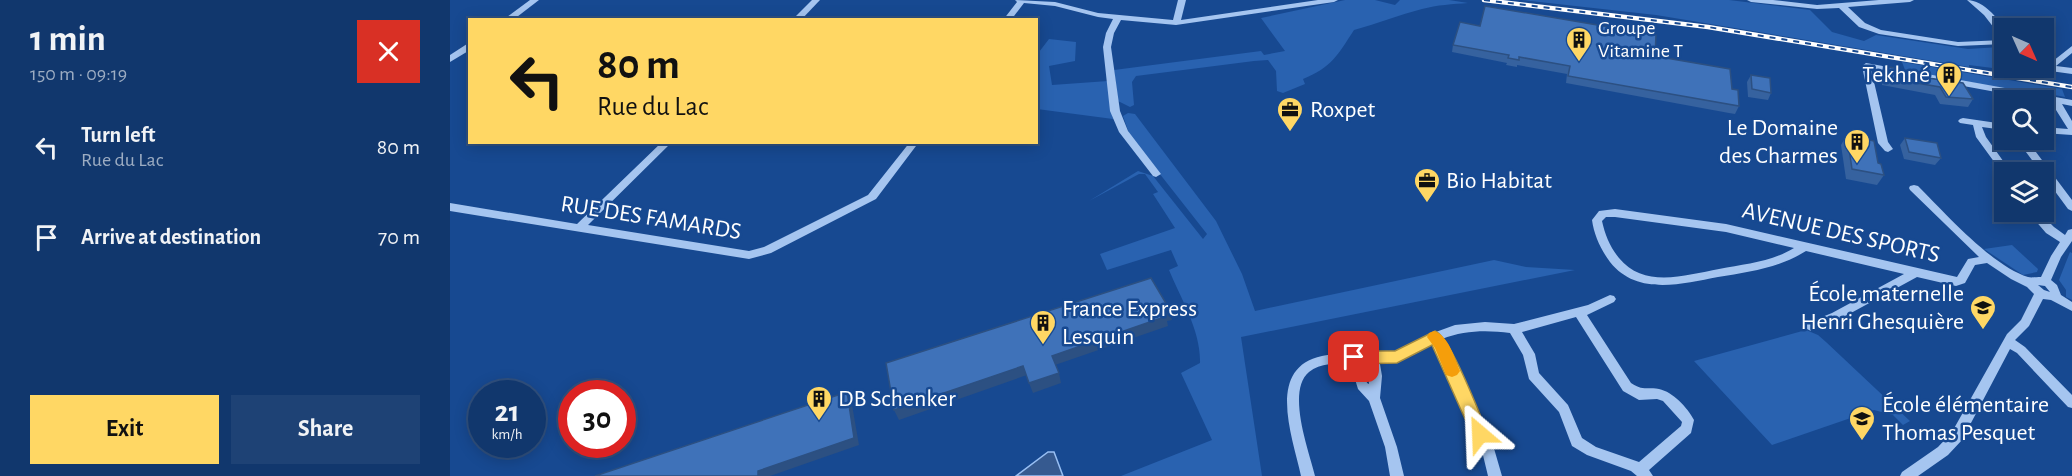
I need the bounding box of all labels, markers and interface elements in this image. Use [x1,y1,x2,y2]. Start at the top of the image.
place label: Groupe Vitamine T [1598,18,1683,61]
north arrow [1994,18,2054,78]
map controls [1994,18,2054,222]
button: close [357,20,420,83]
text: 1 min [30,21,106,57]
building icon: Groupe Vitamine T [1564,25,1594,63]
icon: left [498,42,576,120]
text: 80 m [597,44,680,86]
building icon: Tekhné [1934,60,1964,98]
place label: Tekhné [1862,63,1930,87]
text: 150 m · 09:19 [30,64,127,84]
button: search [1994,90,2054,150]
text: Rue du Lac [597,93,708,120]
office icon: Roxpet [1275,95,1305,133]
place label: Roxpet [1310,98,1376,122]
place label: Le Domaine des Charmes [1719,116,1838,168]
text: Turn left [81,124,155,146]
building icon: Le Domaine des Charmes [1842,127,1872,165]
icon: left [30,131,63,164]
text: 80 m [377,136,420,158]
text: Rue du Lac [81,150,164,170]
button: layers [1994,162,2054,222]
office icon: Bio Habitat [1412,166,1442,204]
place label: Bio Habitat [1446,169,1552,193]
street label: RUE DES FAMARDS [559,192,743,244]
street label: AVENUE DES SPORTS [1740,199,1942,267]
icon: arrive [30,221,63,254]
text: Arrive at destination [81,226,261,248]
text: 70 m [378,226,420,248]
place label: École maternelle Henri Ghesquière [1801,280,1964,334]
school or university icon: École maternelle Henri Ghesquière [1968,293,1998,331]
place label: France Express Lesquin [1062,297,1197,349]
building icon: France Express Lesquin [1028,308,1058,346]
pin [1328,331,1379,382]
icon: arrive [1337,340,1370,373]
speed limit sign: 30 [558,380,636,458]
building icon: DB Schenker [804,384,834,422]
place label: DB Schenker [838,387,956,411]
place label: École élémentaire Thomas Pesquet [1882,391,2049,445]
button: Exit [30,395,219,464]
button: Share [231,395,420,464]
text: 21 [495,397,519,427]
position arrow [1448,402,1512,466]
school or university icon: École élémentaire Thomas Pesquet [1847,404,1877,442]
text: km/h [492,427,522,442]

